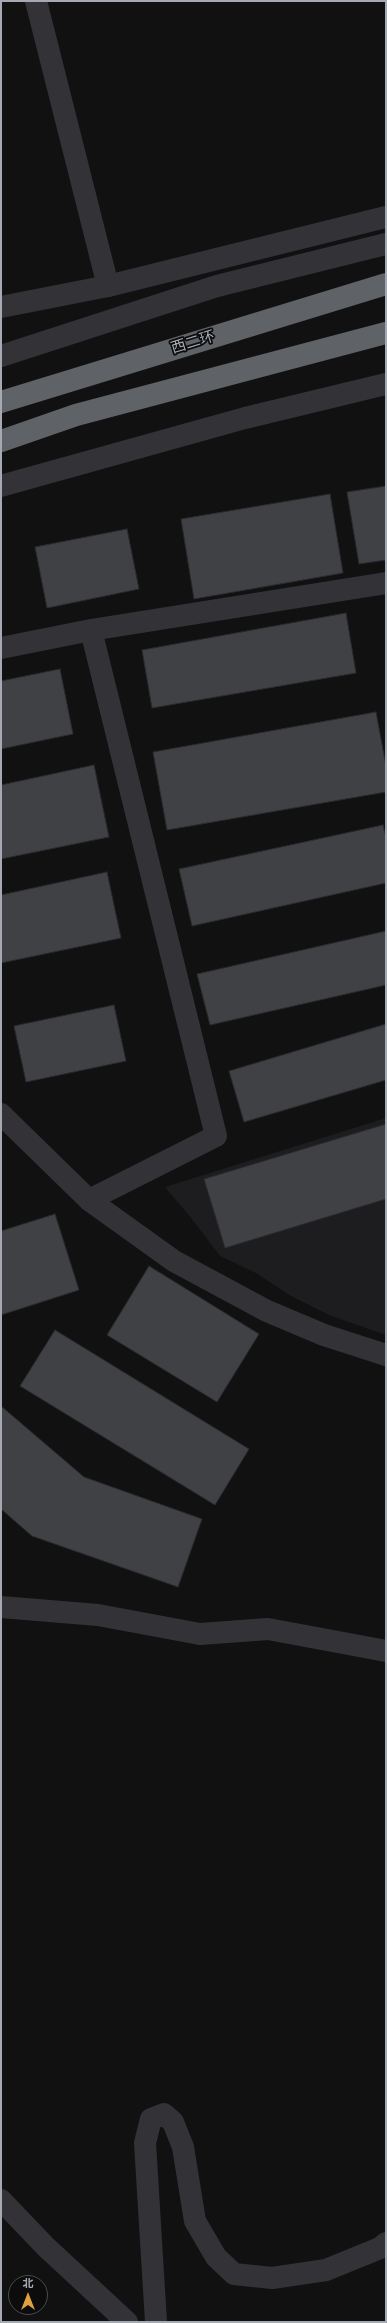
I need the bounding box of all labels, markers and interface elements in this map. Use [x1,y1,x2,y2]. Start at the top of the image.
street label: 西二环 [169,328,217,358]
north arrow [8,2275,48,2315]
text: 北 [23,2277,34,2290]

